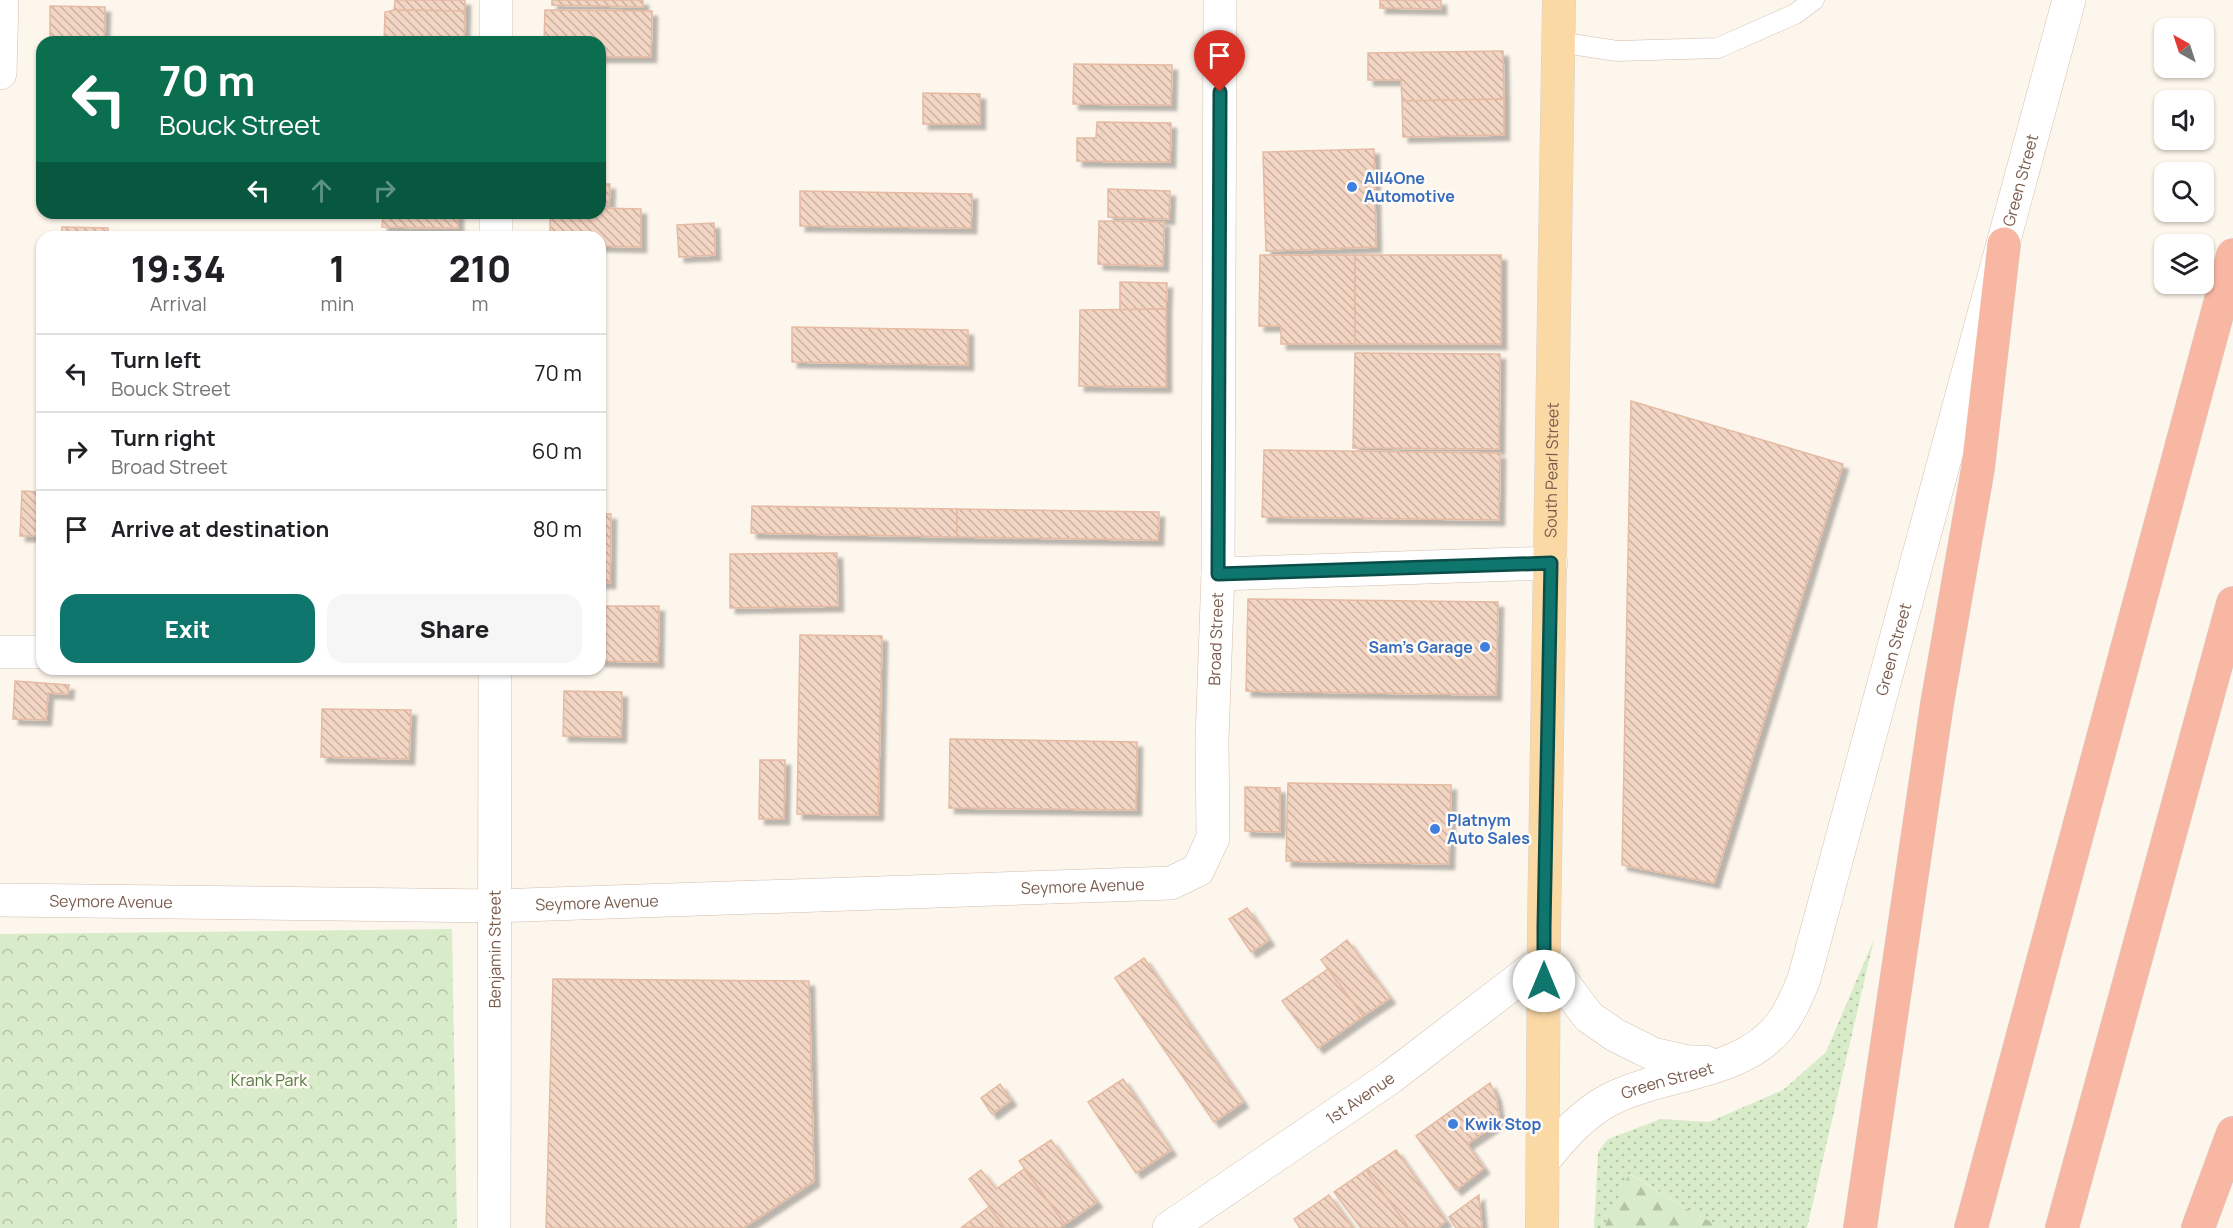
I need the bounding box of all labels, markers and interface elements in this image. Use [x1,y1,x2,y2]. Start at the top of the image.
north arrow [2154,18,2214,78]
map controls [2154,18,2214,294]
pin [1194,30,1245,92]
icon: arrive [1203,39,1236,72]
text: 70 m [159,51,255,109]
icon: left [60,60,138,138]
button: sound [2154,90,2214,150]
text: Bouck Street [159,106,321,143]
street label: Green Street [1997,131,2043,229]
button: search [2154,162,2214,222]
place label: All4One Automotive [1364,167,1455,207]
icon: left [242,174,275,207]
icon: ahead [305,174,338,207]
icon: right [368,174,401,207]
marker: All4One Automotive [1345,180,1359,194]
button: layers [2154,234,2214,294]
text: 19:34 [131,244,226,293]
text: 1 [329,244,345,293]
text: 210 [449,244,511,293]
text: Arrival [150,290,207,317]
text: min [321,290,354,317]
text: m [472,290,488,317]
text: Turn left [111,345,201,375]
icon: left [60,357,93,390]
text: 70 m [534,358,582,388]
text: Bouck Street [111,375,231,402]
street label: South Pearl Street [1539,402,1563,538]
text: Turn right [111,423,216,453]
icon: right [60,435,93,468]
text: 60 m [532,436,582,466]
text: Broad Street [111,453,228,480]
icon: arrive [60,513,93,546]
text: Arrive at destination [111,514,329,544]
text: 80 m [533,514,582,544]
street label: Broad Street [1203,592,1228,686]
button: Exit [60,594,315,663]
button: Share [327,594,582,663]
street label: Green Street [1870,600,1916,698]
place label: Sam's Garage [1369,636,1473,658]
marker: Sam's Garage [1478,640,1492,654]
place label: Platnym Auto Sales [1447,809,1530,849]
marker: Platnym Auto Sales [1428,822,1442,836]
street label: Seymore Avenue [1021,873,1145,899]
street label: Seymore Avenue [535,889,659,916]
street label: Seymore Avenue [49,890,173,913]
street label: Benjamin Street [483,890,506,1008]
position arrow [1512,949,1576,1013]
street label: Green Street [1618,1057,1716,1104]
street label: 1st Avenue [1321,1067,1399,1129]
park label: Krank Park [231,1069,308,1091]
place label: Kwik Stop [1465,1113,1541,1135]
marker: Kwik Stop [1446,1117,1460,1131]

